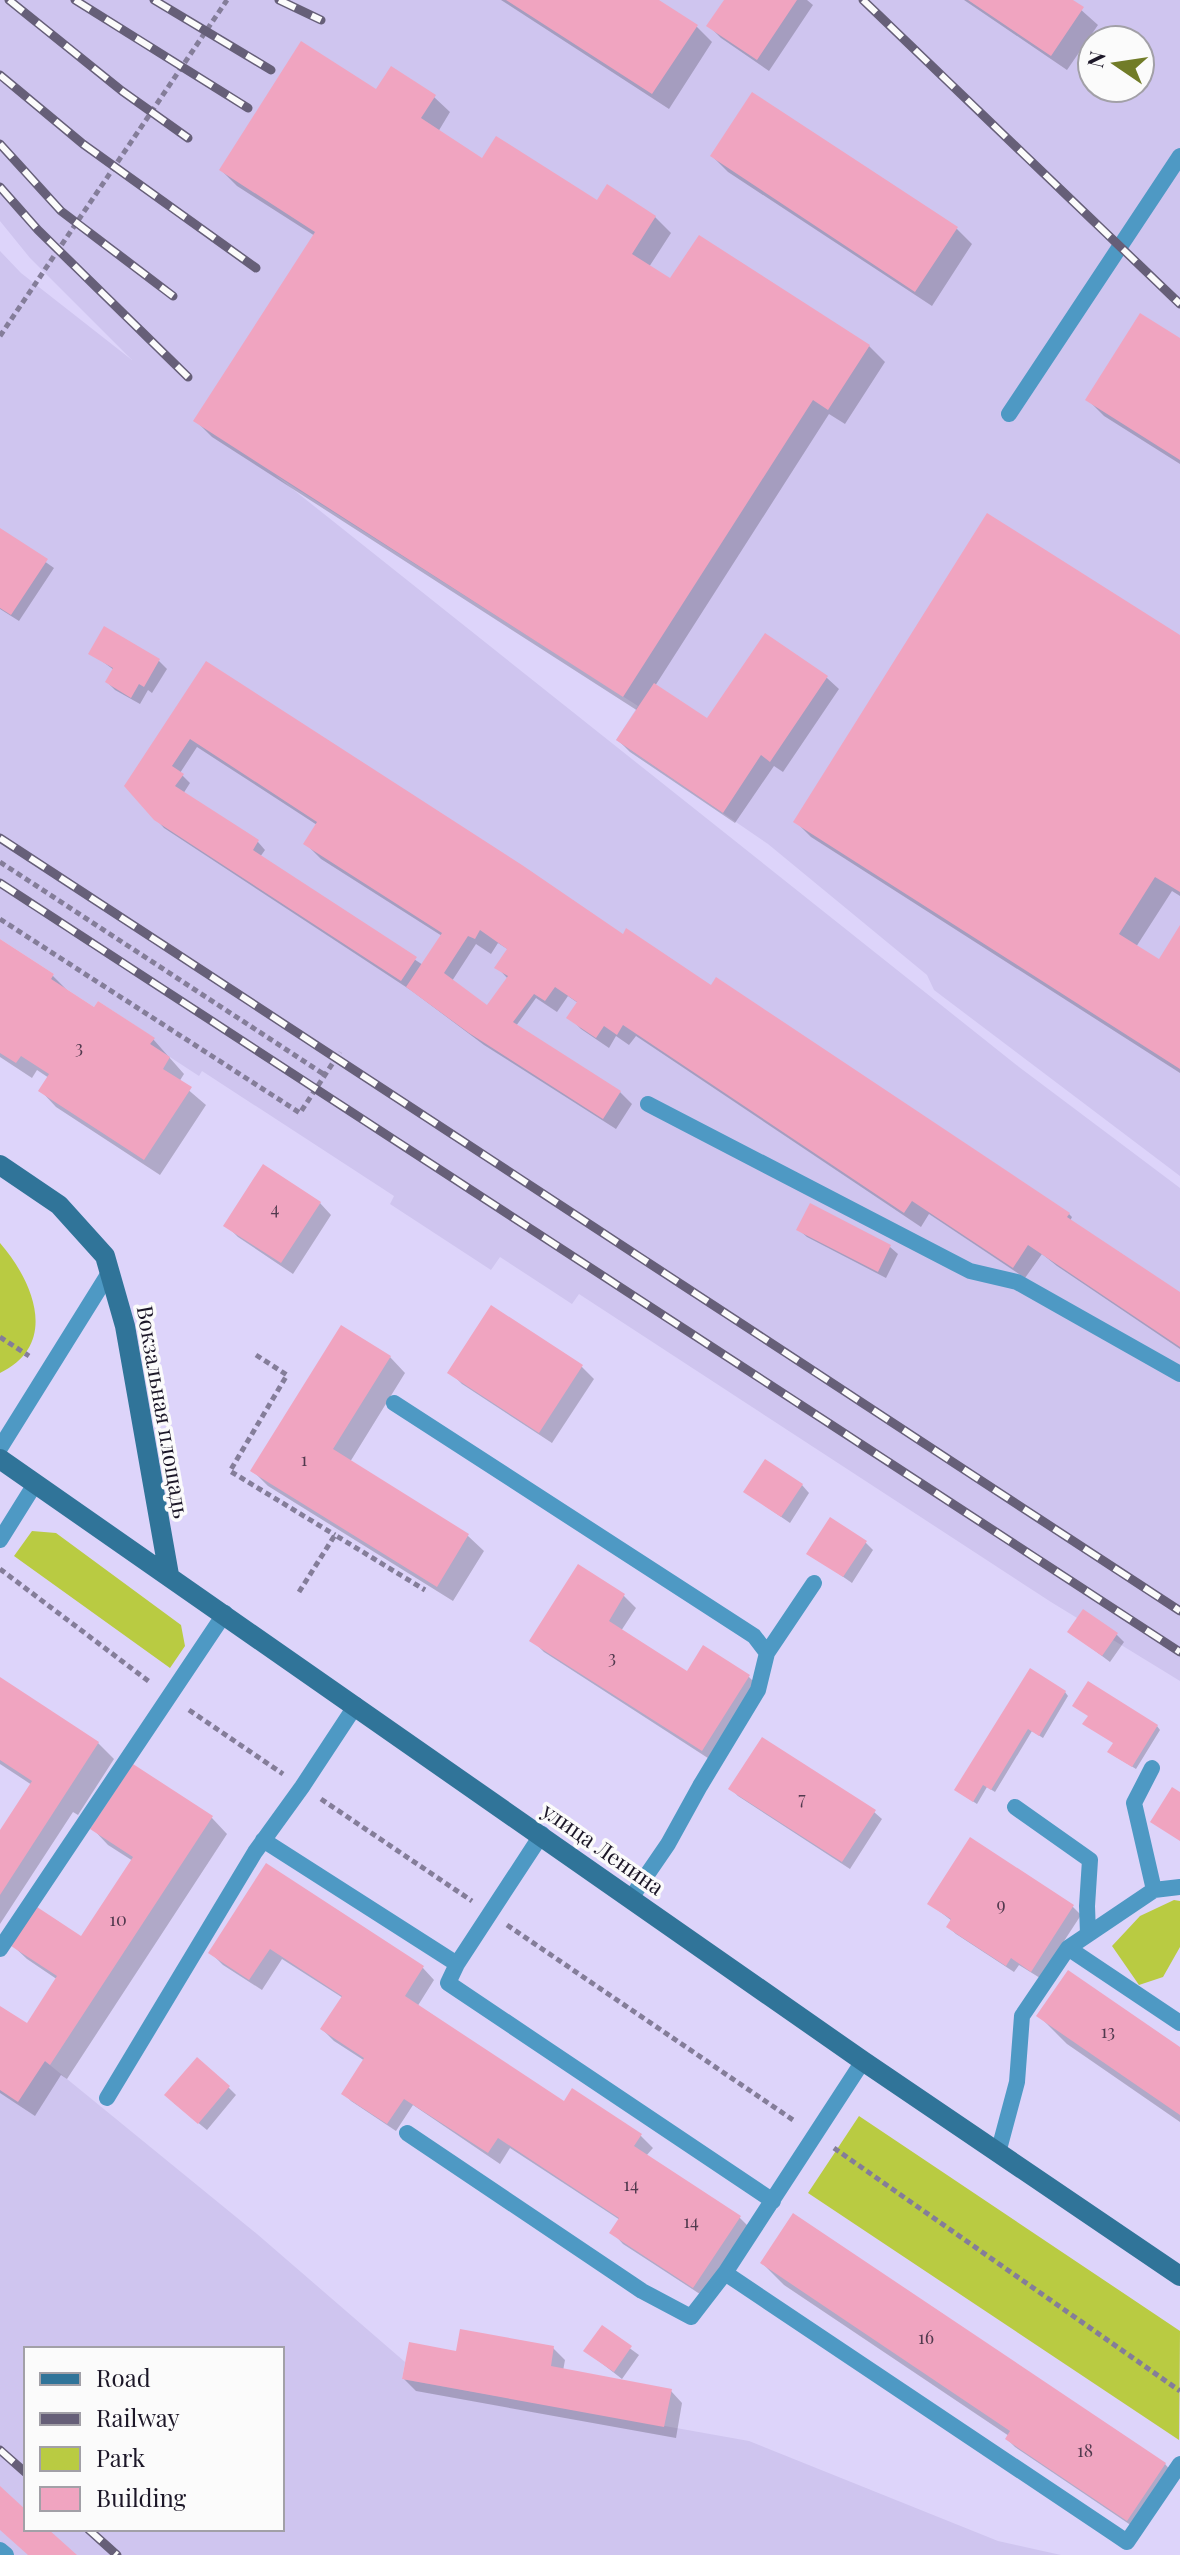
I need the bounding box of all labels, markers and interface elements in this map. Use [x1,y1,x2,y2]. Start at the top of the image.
north arrow [1076,24,1156,104]
text: N [1079,48,1112,70]
house number: 3 [75,1035,83,1059]
house number: 4 [271,1196,280,1220]
street label: Вокзальная площадь [131,1303,197,1521]
house number: 1 [301,1447,308,1471]
house number: 3 [608,1645,616,1669]
house number: 7 [798,1786,806,1810]
street label: улица Ленина [536,1794,671,1901]
house number: 9 [996,1892,1006,1916]
house number: 10 [109,1907,127,1931]
house number: 13 [1101,2019,1115,2043]
house number: 14 [623,2172,639,2196]
house number: 14 [683,2209,699,2233]
house number: 16 [918,2325,934,2349]
legend [24,2347,284,2531]
text: Road [96,2361,151,2393]
text: Railway [96,2401,180,2433]
house number: 18 [1077,2438,1093,2462]
text: Park [96,2441,146,2473]
text: Building [96,2481,187,2513]

